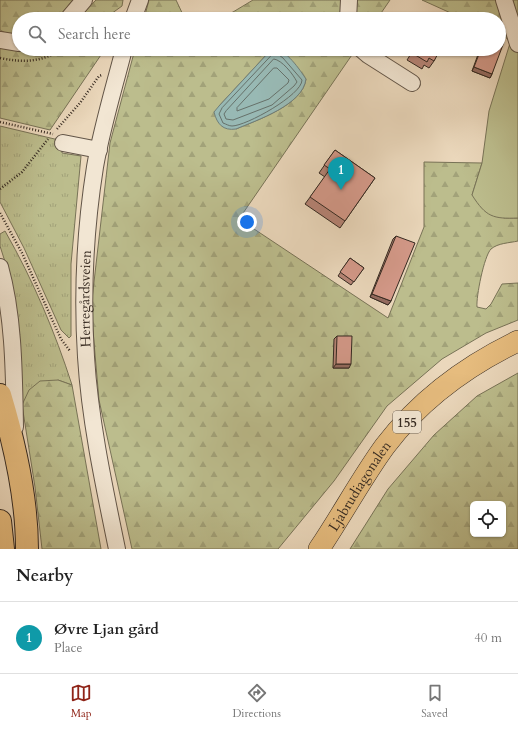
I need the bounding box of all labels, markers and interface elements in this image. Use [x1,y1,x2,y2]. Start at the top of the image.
search box [12,12,506,56]
icon: search [26,23,48,45]
text: Search here [58,24,131,44]
pin: 1 [328,157,354,190]
your location [237,212,257,232]
street label: Herregårdsveien [75,249,96,348]
road number: 155 [393,411,421,433]
street label: Ljabrudiagonalen [324,437,396,535]
map controls [470,501,506,537]
button: locate [470,501,506,537]
text: Nearby [16,564,73,587]
text: Øvre Ljan gård [54,619,159,639]
text: 1 [26,629,32,647]
text: 40 m [474,629,502,647]
text: Place [54,639,82,657]
tab: Map [70,682,92,721]
tab: Directions [232,682,281,721]
tab: Saved [421,682,448,721]

